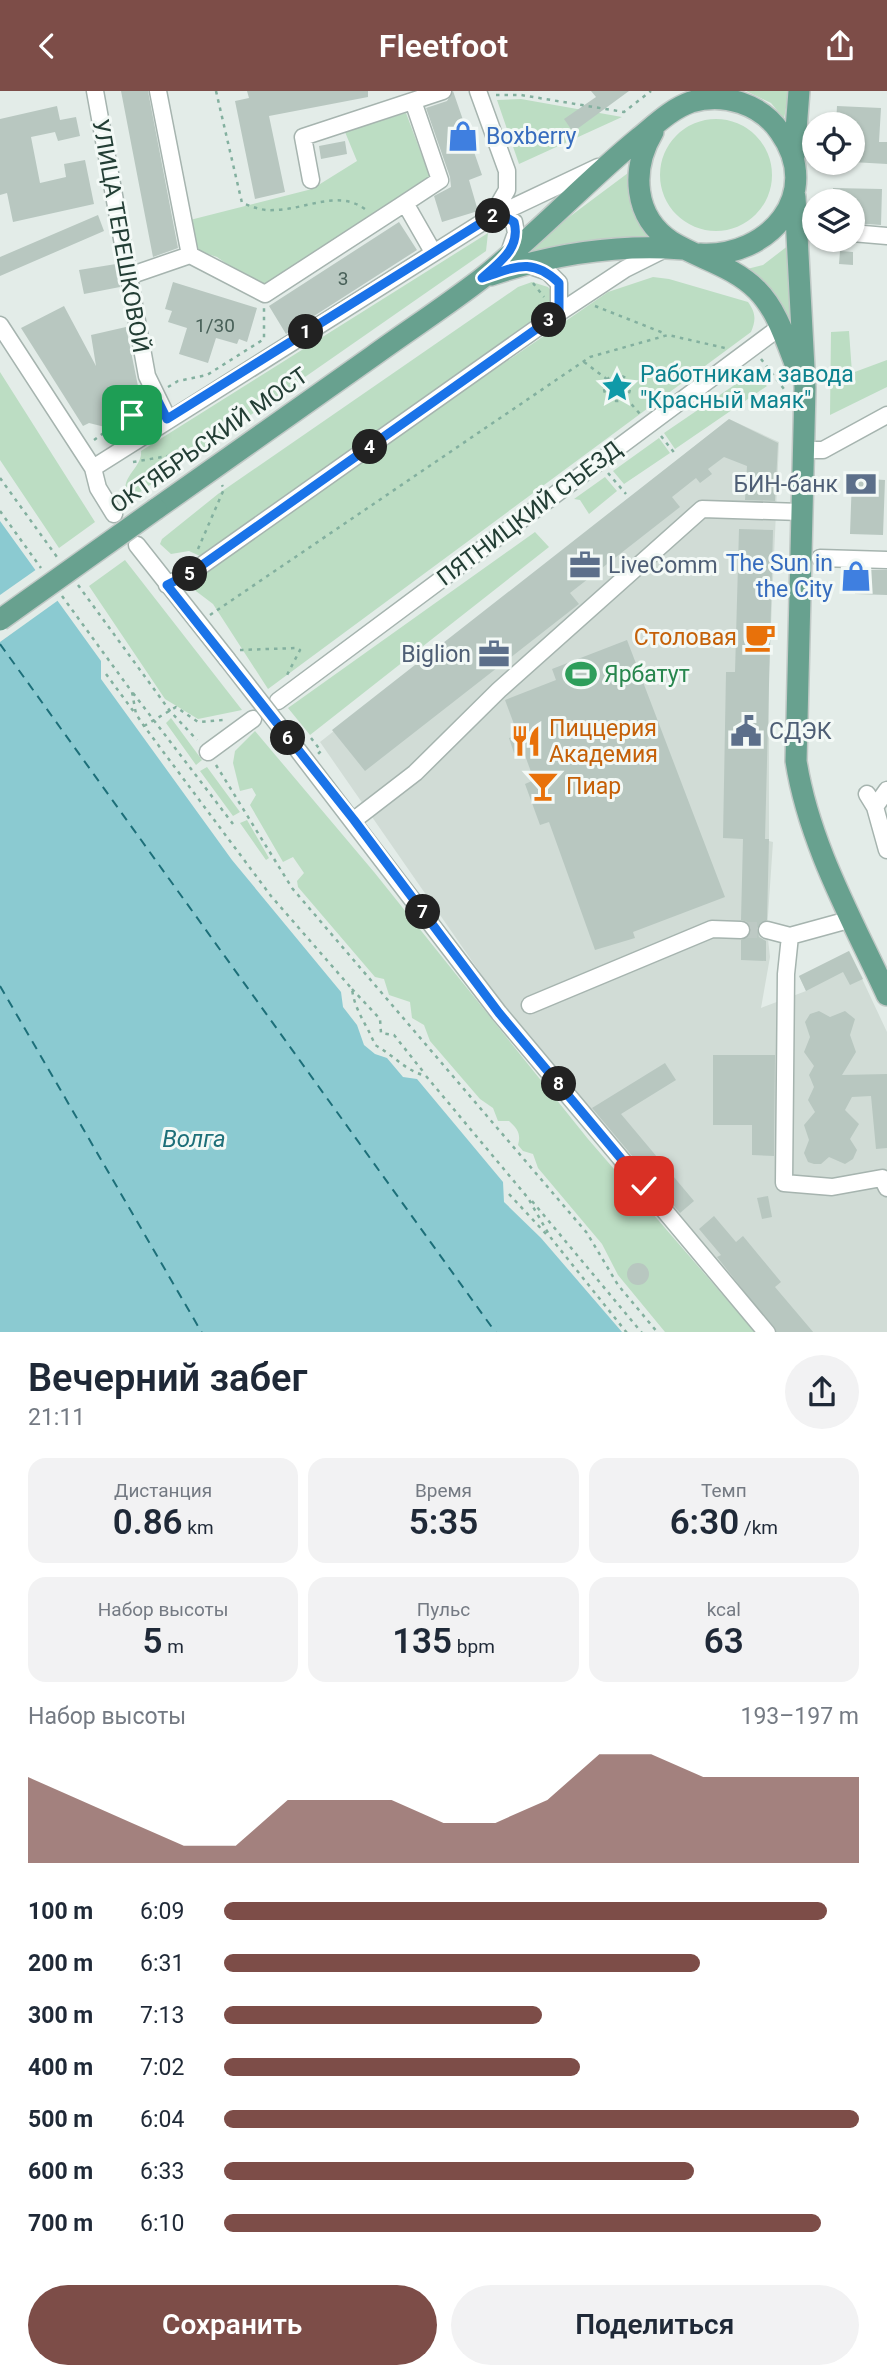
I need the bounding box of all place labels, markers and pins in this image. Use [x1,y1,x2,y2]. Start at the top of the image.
shop icon: Boxberry [446,119,480,153]
place label: Boxberry [486,123,577,150]
pin: 2 [476,199,510,233]
pin: 3 [532,303,566,337]
pin: 1 [288,315,324,349]
place label: Работникам завода "Красный маяк" [640,361,854,414]
place icon: Работникам завода "Красный маяк" [600,370,634,404]
pin [102,385,162,445]
pin: 4 [352,429,388,465]
bank icon: БИН-банк [844,467,878,501]
place label: БИН-банк [733,471,839,498]
office icon: LiveComm [568,548,602,582]
place label: The Sun in the City [726,550,833,603]
place label: LiveComm [608,552,718,579]
pin: 5 [172,557,208,591]
shop icon: The Sun in the City [839,559,873,593]
cafe icon: Столовая [743,620,777,654]
place label: Столовая [634,624,737,651]
office icon: Biglion [477,637,511,671]
place label: Biglion [401,641,471,668]
sports icon: Ярбатут [564,657,598,691]
place label: Ярбатут [604,661,690,688]
public building icon: СДЭК [729,714,763,748]
place label: Пиццерия Академия [549,715,658,768]
place label: СДЭК [769,718,832,745]
pin: 6 [270,721,306,755]
restaurant icon: Пиццерия Академия [509,724,543,758]
bar icon: Пиар [526,769,560,803]
place label: Пиар [566,773,621,800]
pin: 7 [406,895,440,929]
pin: 8 [542,1067,576,1101]
pin [614,1156,674,1216]

